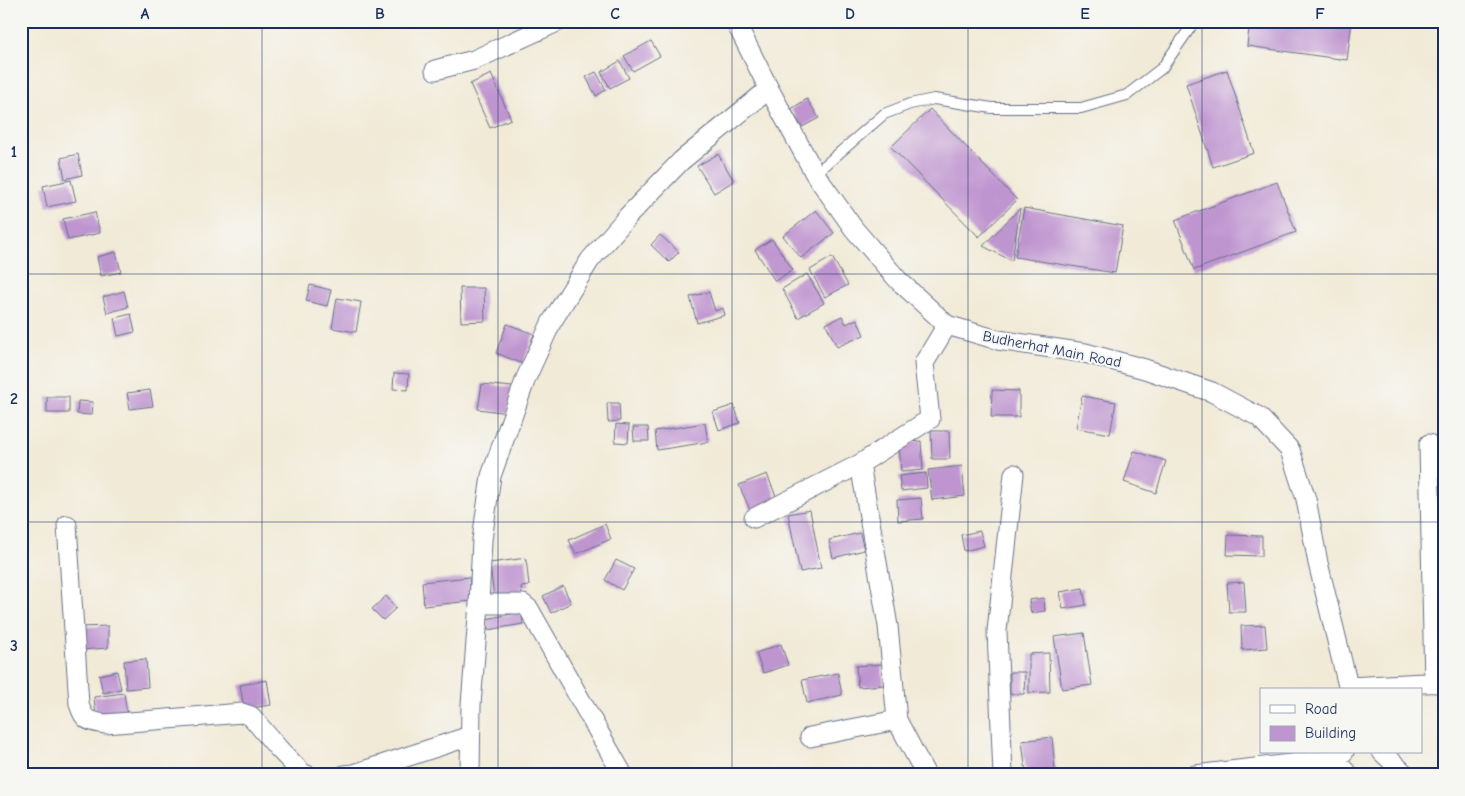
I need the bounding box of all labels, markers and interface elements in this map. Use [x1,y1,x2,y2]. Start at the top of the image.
text: A [141,5,150,23]
text: B [375,5,385,23]
text: C [610,5,620,23]
text: D [845,5,855,23]
text: E [1080,5,1090,23]
text: F [1315,5,1325,23]
text: 1 [11,143,17,161]
street label: Budherhat Main Road [981,327,1123,371]
text: 2 [10,390,18,408]
text: 3 [10,637,18,655]
legend [1260,688,1422,754]
text: Road [1305,700,1337,718]
text: Building [1305,724,1356,742]

